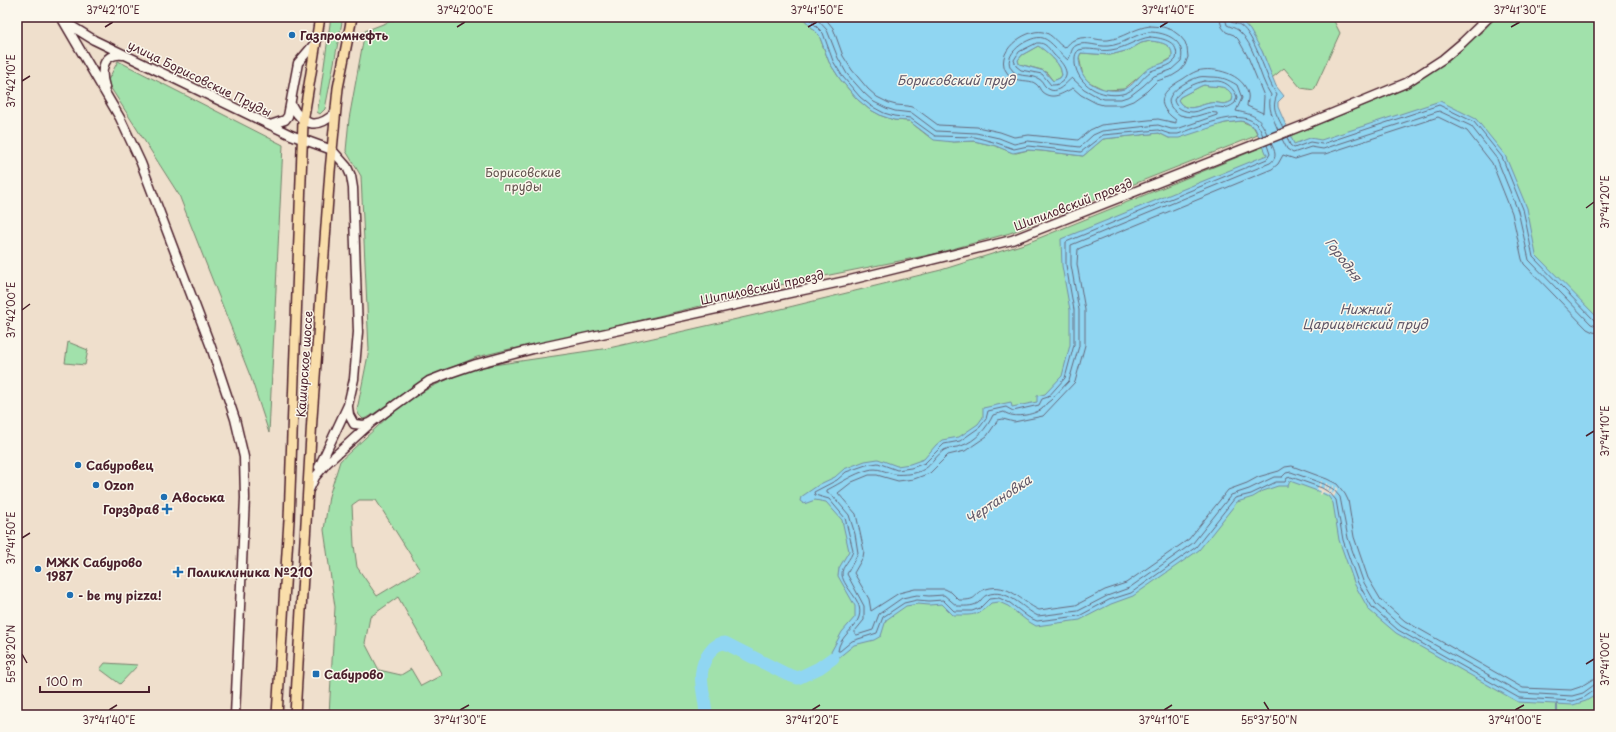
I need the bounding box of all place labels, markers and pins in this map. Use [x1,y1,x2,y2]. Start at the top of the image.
place label: Газпромнефть [300,26,388,44]
marker: Газпромнефть [287,30,297,40]
place label: Сабуровец [86,456,154,474]
marker: Сабуровец [73,460,83,470]
place label: Ozon [104,476,134,494]
marker: Ozon [91,480,101,490]
place label: Авоська [172,488,225,506]
marker: Авоська [159,492,169,502]
place label: Горздрав [103,500,159,518]
marker: Горздрав [162,504,172,514]
place label: МЖК Сабурово 1987 [46,553,142,585]
place label: Поликлиника №210 [187,563,313,581]
marker: МЖК Сабурово 1987 [33,564,43,574]
marker: Поликлиника №210 [172,566,184,578]
place label: - be my pizza! [78,586,161,604]
marker: - be my pizza! [65,590,75,600]
place label: Сабурово [324,665,383,683]
marker: Сабурово [311,669,321,679]

